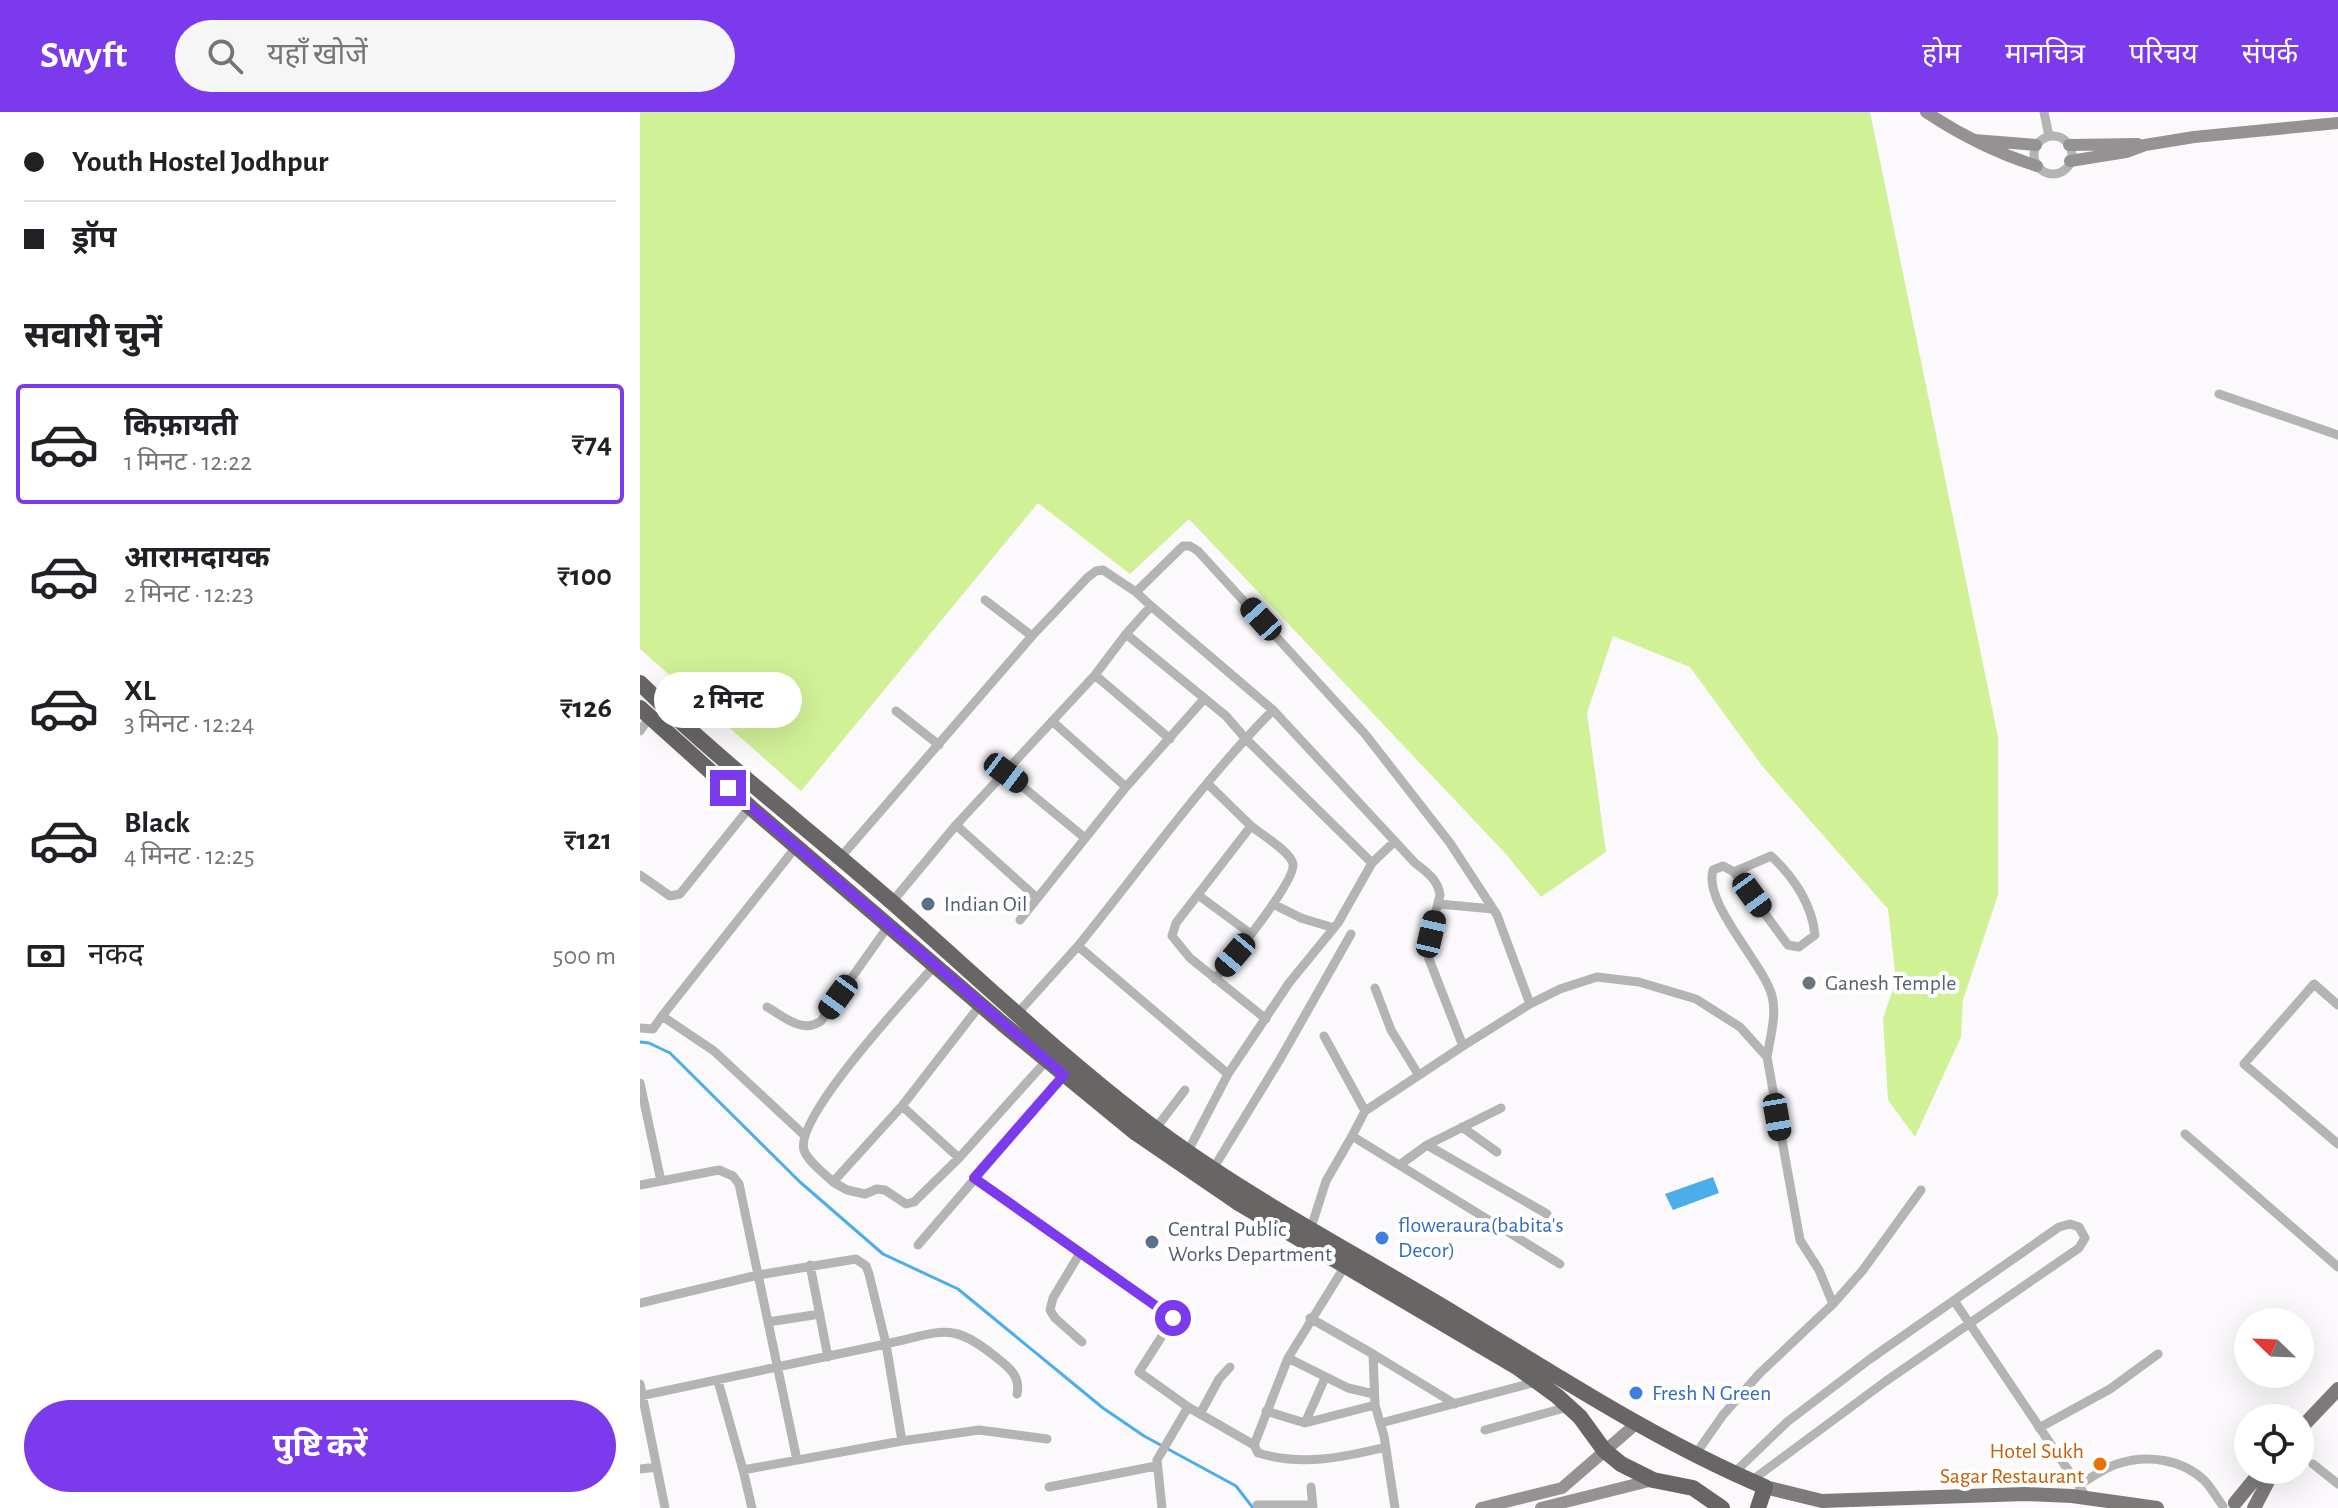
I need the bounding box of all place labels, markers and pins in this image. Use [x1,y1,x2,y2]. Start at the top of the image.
place label: Indian Oil [944,893,1027,915]
marker: Indian Oil [919,895,937,913]
place label: Ganesh Temple [1825,972,1956,994]
marker: Ganesh Temple [1800,974,1818,992]
place label: floweraura(babita's Decor) [1398,1214,1564,1261]
place label: Central Public Works Department [1168,1218,1332,1265]
marker: floweraura(babita's Decor) [1373,1229,1391,1247]
marker: Central Public Works Department [1143,1233,1161,1251]
place label: Fresh N Green [1652,1382,1771,1404]
marker: Fresh N Green [1627,1384,1645,1402]
place label: Hotel Sukh Sagar Restaurant [1940,1440,2084,1487]
marker: Hotel Sukh Sagar Restaurant [2091,1455,2109,1473]

